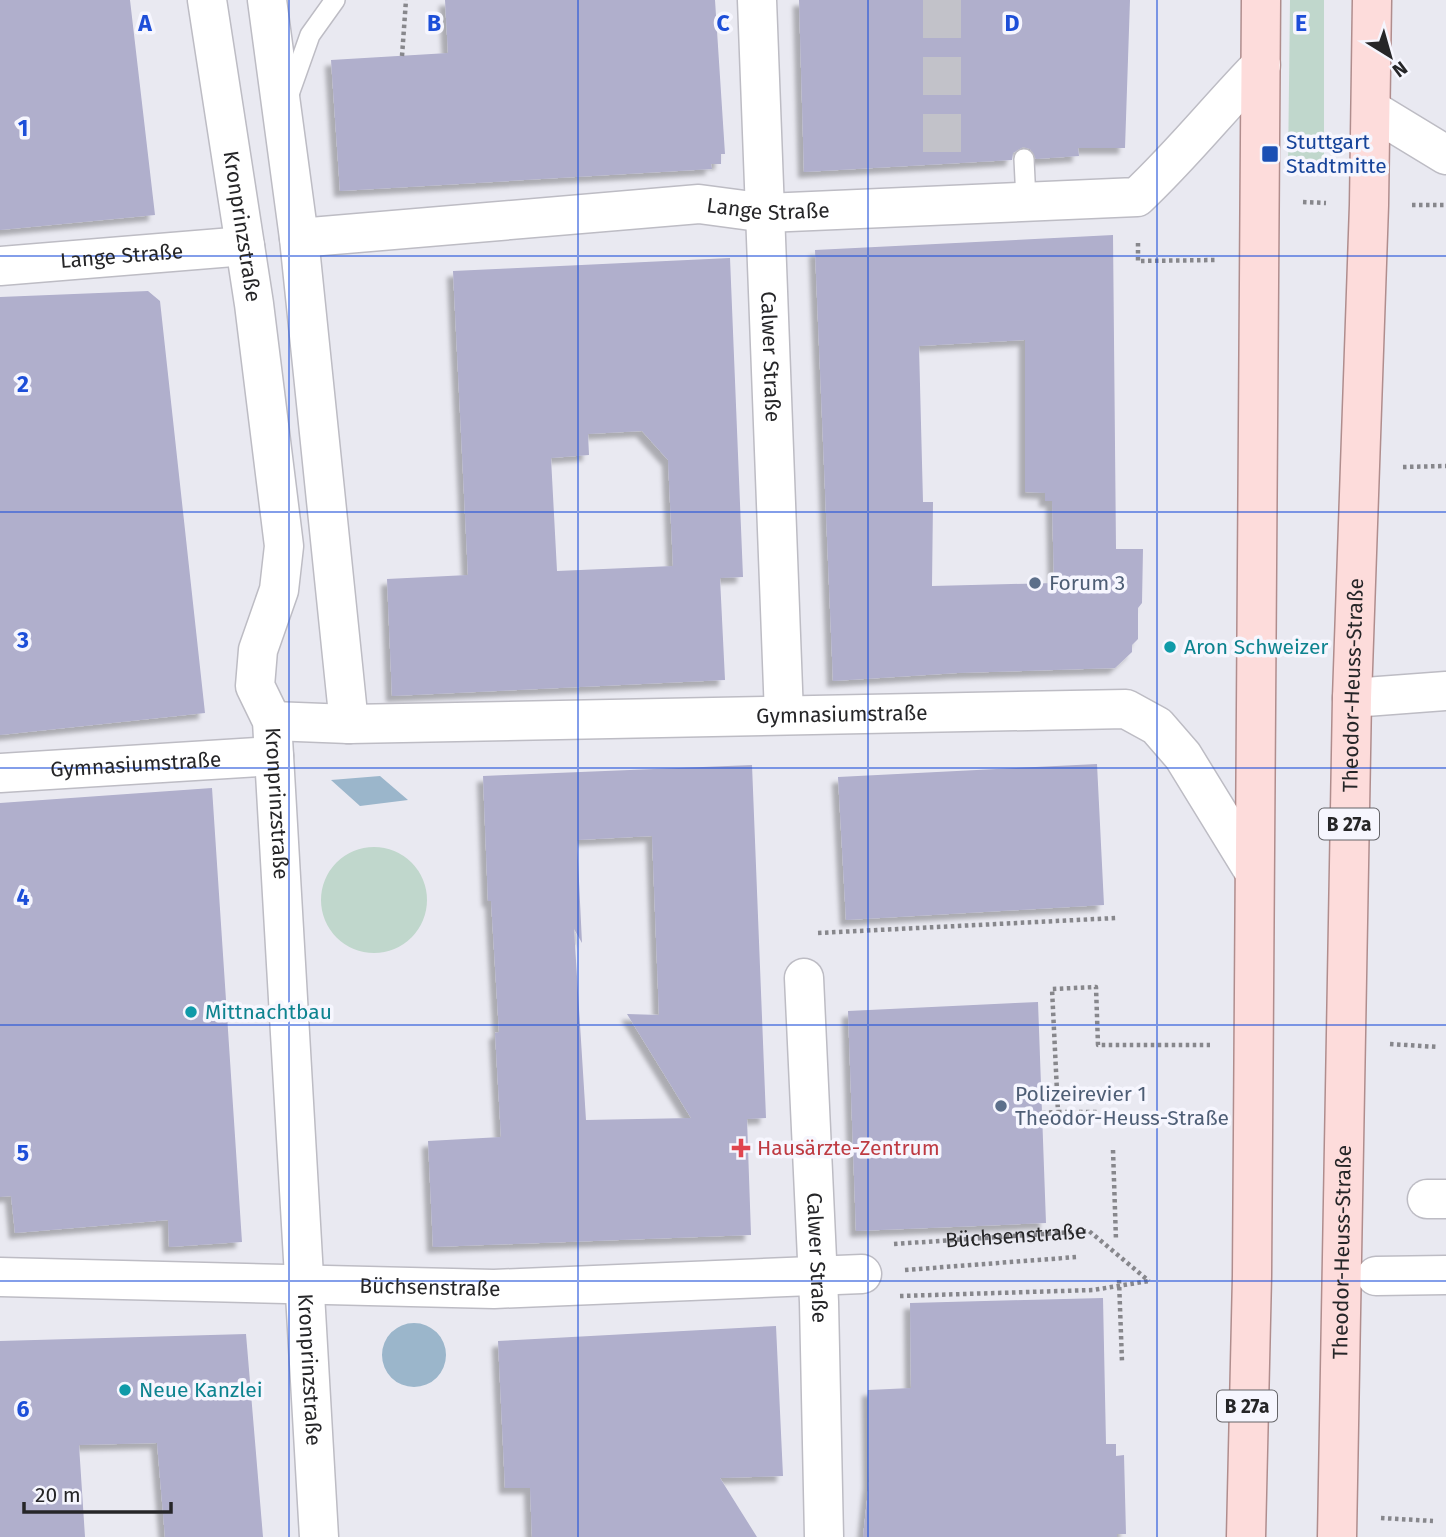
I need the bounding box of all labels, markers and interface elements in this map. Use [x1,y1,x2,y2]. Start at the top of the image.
text: A [137,9,152,37]
text: B [427,9,441,37]
text: C [716,9,730,37]
text: D [1005,9,1020,37]
text: E [1295,9,1307,37]
north arrow [1355,21,1425,91]
text: N [1388,56,1412,82]
text: 1 [18,114,28,142]
place label: Stuttgart Stadtmitte [1286,129,1387,179]
marker: Stuttgart Stadtmitte [1260,144,1280,164]
street label: Kronprinzstraße [217,149,266,304]
street label: Lange Straße [705,192,830,226]
street label: Lange Straße [59,238,184,274]
street label: Calwer Straße [755,291,786,423]
text: 2 [17,370,29,398]
place label: Forum 3 [1049,570,1125,596]
marker: Forum 3 [1027,575,1043,591]
street label: Theodor-Heuss-Straße [1337,578,1369,792]
text: 3 [16,626,29,654]
place label: Aron Schweizer [1184,634,1328,660]
marker: Aron Schweizer [1162,639,1178,655]
street label: Gymnasiumstraße [756,700,928,729]
street label: Kronprinzstraße [259,727,294,880]
street label: Gymnasiumstraße [49,746,222,783]
road number: B 27a [1319,808,1379,839]
text: 4 [17,883,30,911]
place label: Mittnachtbau [205,999,332,1025]
marker: Mittnachtbau [183,1004,199,1020]
place label: Polizeirevier 1 Theodor-Heuss-Straße [1015,1081,1229,1131]
marker: Polizeirevier 1 Theodor-Heuss-Straße [993,1098,1009,1114]
place label: Hausärzte-Zentrum [757,1135,940,1161]
marker: Hausärzte-Zentrum [731,1138,751,1158]
text: 5 [17,1139,29,1167]
street label: Theodor-Heuss-Straße [1327,1145,1357,1359]
street label: Calwer Straße [801,1192,832,1323]
street label: Büchsenstraße [944,1218,1087,1254]
street label: Büchsenstraße [359,1273,501,1302]
street label: Kronprinzstraße [292,1293,327,1446]
place label: Neue Kanzlei [139,1377,263,1403]
marker: Neue Kanzlei [117,1382,133,1398]
road number: B 27a [1217,1390,1277,1422]
text: 6 [17,1395,30,1423]
scale bar [24,1470,172,1514]
text: 20 m [35,1482,81,1508]

